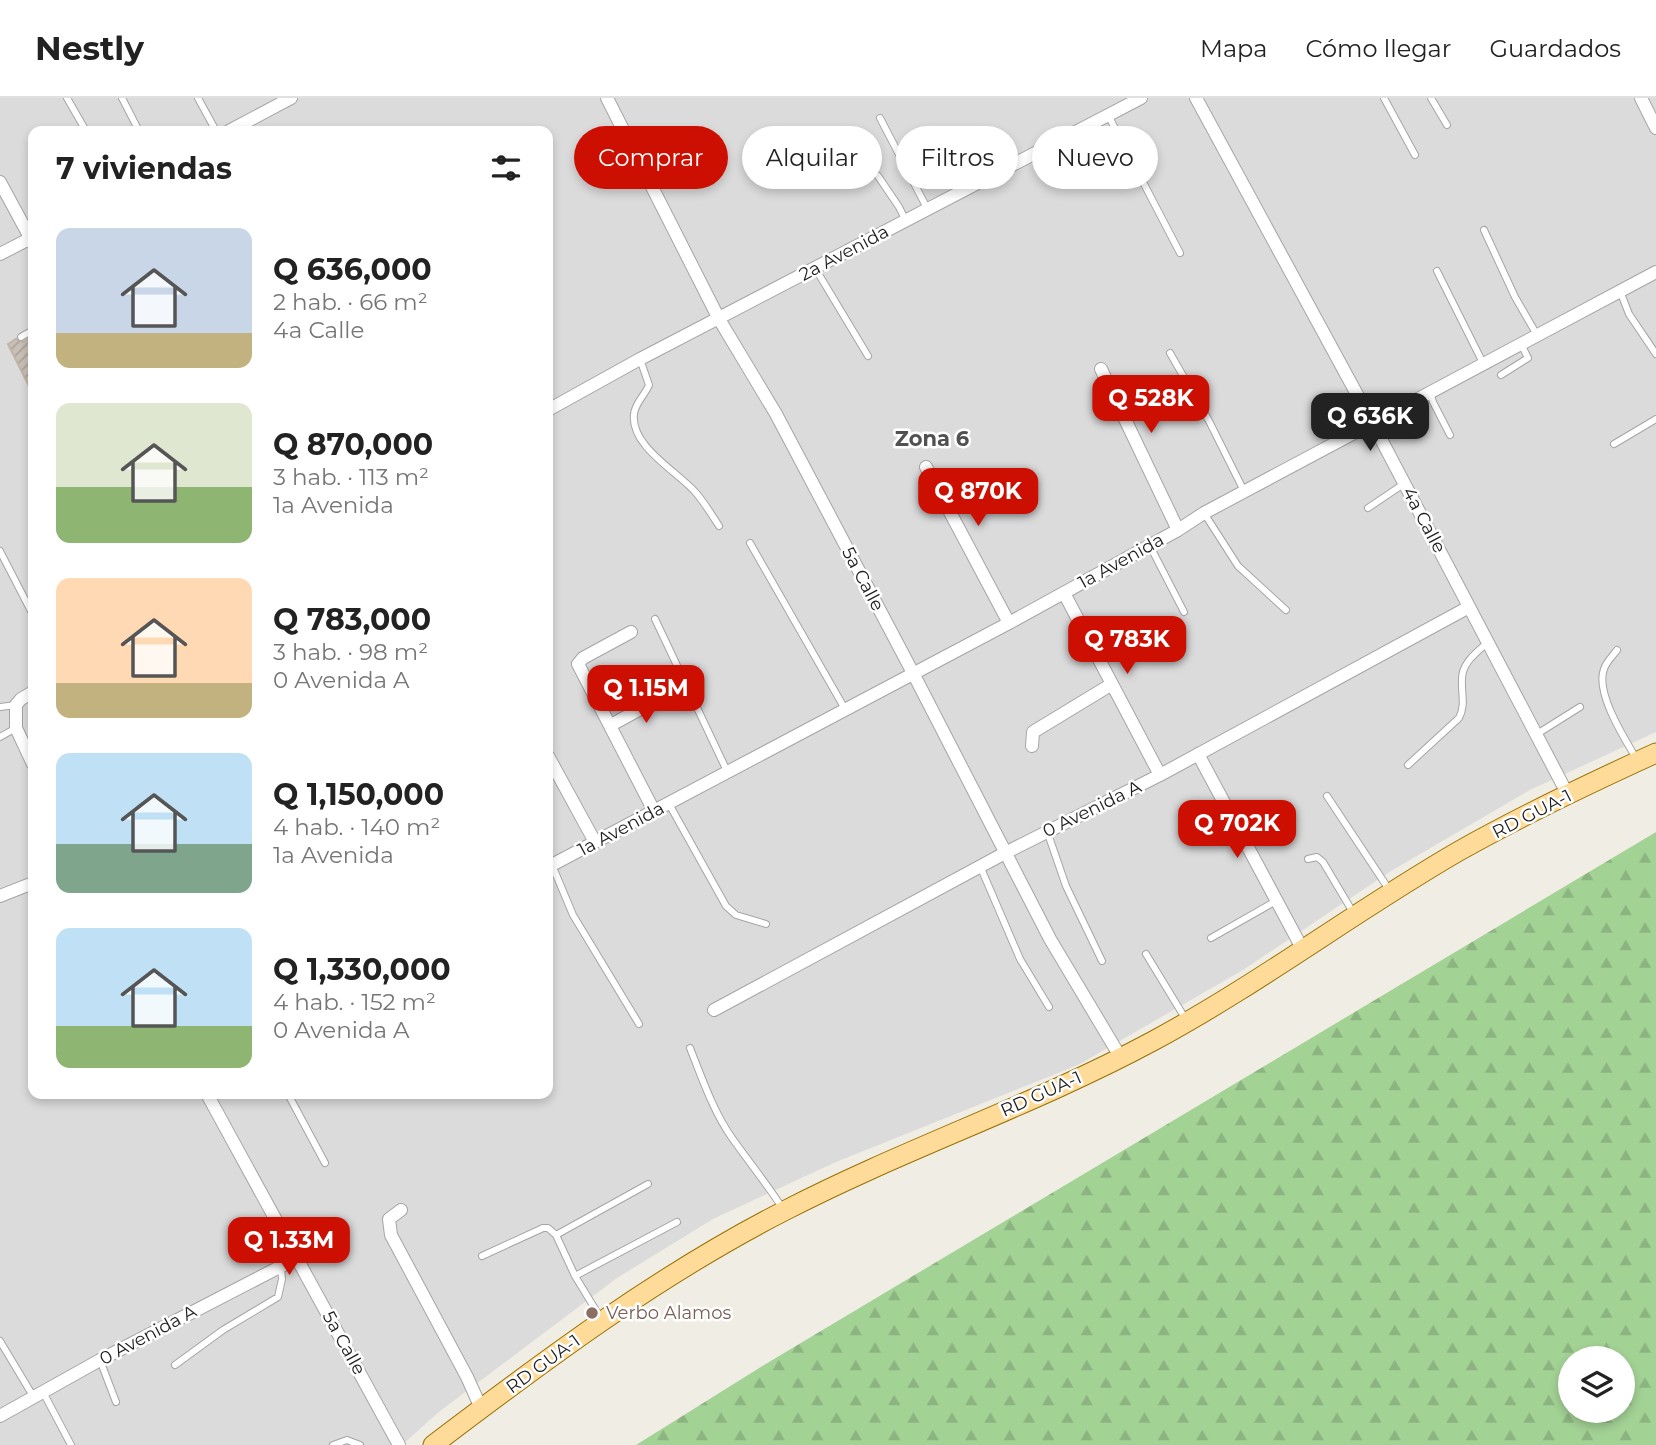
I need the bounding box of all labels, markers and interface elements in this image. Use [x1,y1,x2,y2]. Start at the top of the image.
text: Nestly [35,28,144,68]
text: Mapa [1200,34,1267,63]
text: Cómo llegar [1305,34,1451,63]
text: Guardados [1489,34,1621,63]
chip: Comprar [574,126,728,189]
chip: Alquilar [742,126,882,189]
chip: Filtros [896,126,1018,189]
chip: Nuevo [1032,126,1158,189]
icon: filters [487,149,525,187]
text: 7 viviendas [56,150,232,187]
street label: 2a Avenida [795,220,893,286]
text: Q 636,000 [273,251,432,288]
icon: home [112,256,196,340]
text: 2 hab. · 66 m² [273,288,428,316]
text: 4a Calle [273,316,364,344]
pin: Q 528K [1094,376,1208,435]
text: Q 528K [1108,384,1194,412]
pin: Q 636K [1313,394,1427,453]
text: Q 636K [1327,402,1413,430]
text: Q 870,000 [273,426,433,463]
district label: Zona 6 [895,426,969,451]
icon: home [112,431,196,515]
text: 3 hab. · 113 m² [273,463,429,491]
pin: Q 870K [921,468,1035,528]
text: Q 870K [934,477,1022,505]
street label: 4a Calle [1397,483,1451,557]
text: 1a Avenida [273,491,394,519]
street label: 1a Avenida [1074,528,1168,594]
street label: 5a Calle [837,543,889,615]
text: Q 783,000 [273,601,431,638]
icon: home [112,606,196,690]
pin: Q 783K [1070,616,1184,676]
text: Q 783K [1084,625,1170,653]
text: 3 hab. · 98 m² [273,638,428,666]
text: 0 Avenida A [273,666,410,694]
pin: Q 1.15M [581,666,711,725]
text: Q 1.15M [603,674,689,702]
text: Q 1,150,000 [273,776,444,813]
street label: 0 Avenida A [1039,776,1145,842]
icon: home [112,781,196,865]
street label: RD GUA-1 [1489,785,1575,843]
street label: 1a Avenida [574,797,668,861]
pin: Q 702K [1180,800,1294,860]
text: Q 702K [1194,809,1280,837]
text: 4 hab. · 140 m² [273,813,440,841]
text: 1a Avenida [273,841,394,869]
text: Q 1,330,000 [273,951,451,988]
icon: home [112,956,196,1040]
text: 4 hab. · 152 m² [273,988,436,1016]
text: 0 Avenida A [273,1016,410,1044]
street label: RD GUA-1 [997,1066,1085,1122]
pin: Q 1.33M [224,1218,354,1277]
text: Q 1.33M [244,1226,334,1254]
street label: 0 Avenida A [96,1300,200,1370]
place label: Verbo Alamos [606,1302,731,1324]
marker: Verbo Alamos [584,1305,600,1321]
street label: 5a Calle [318,1307,370,1379]
street label: RD GUA-1 [502,1330,584,1398]
map controls [1558,1346,1635,1423]
button: layers [1558,1346,1635,1423]

